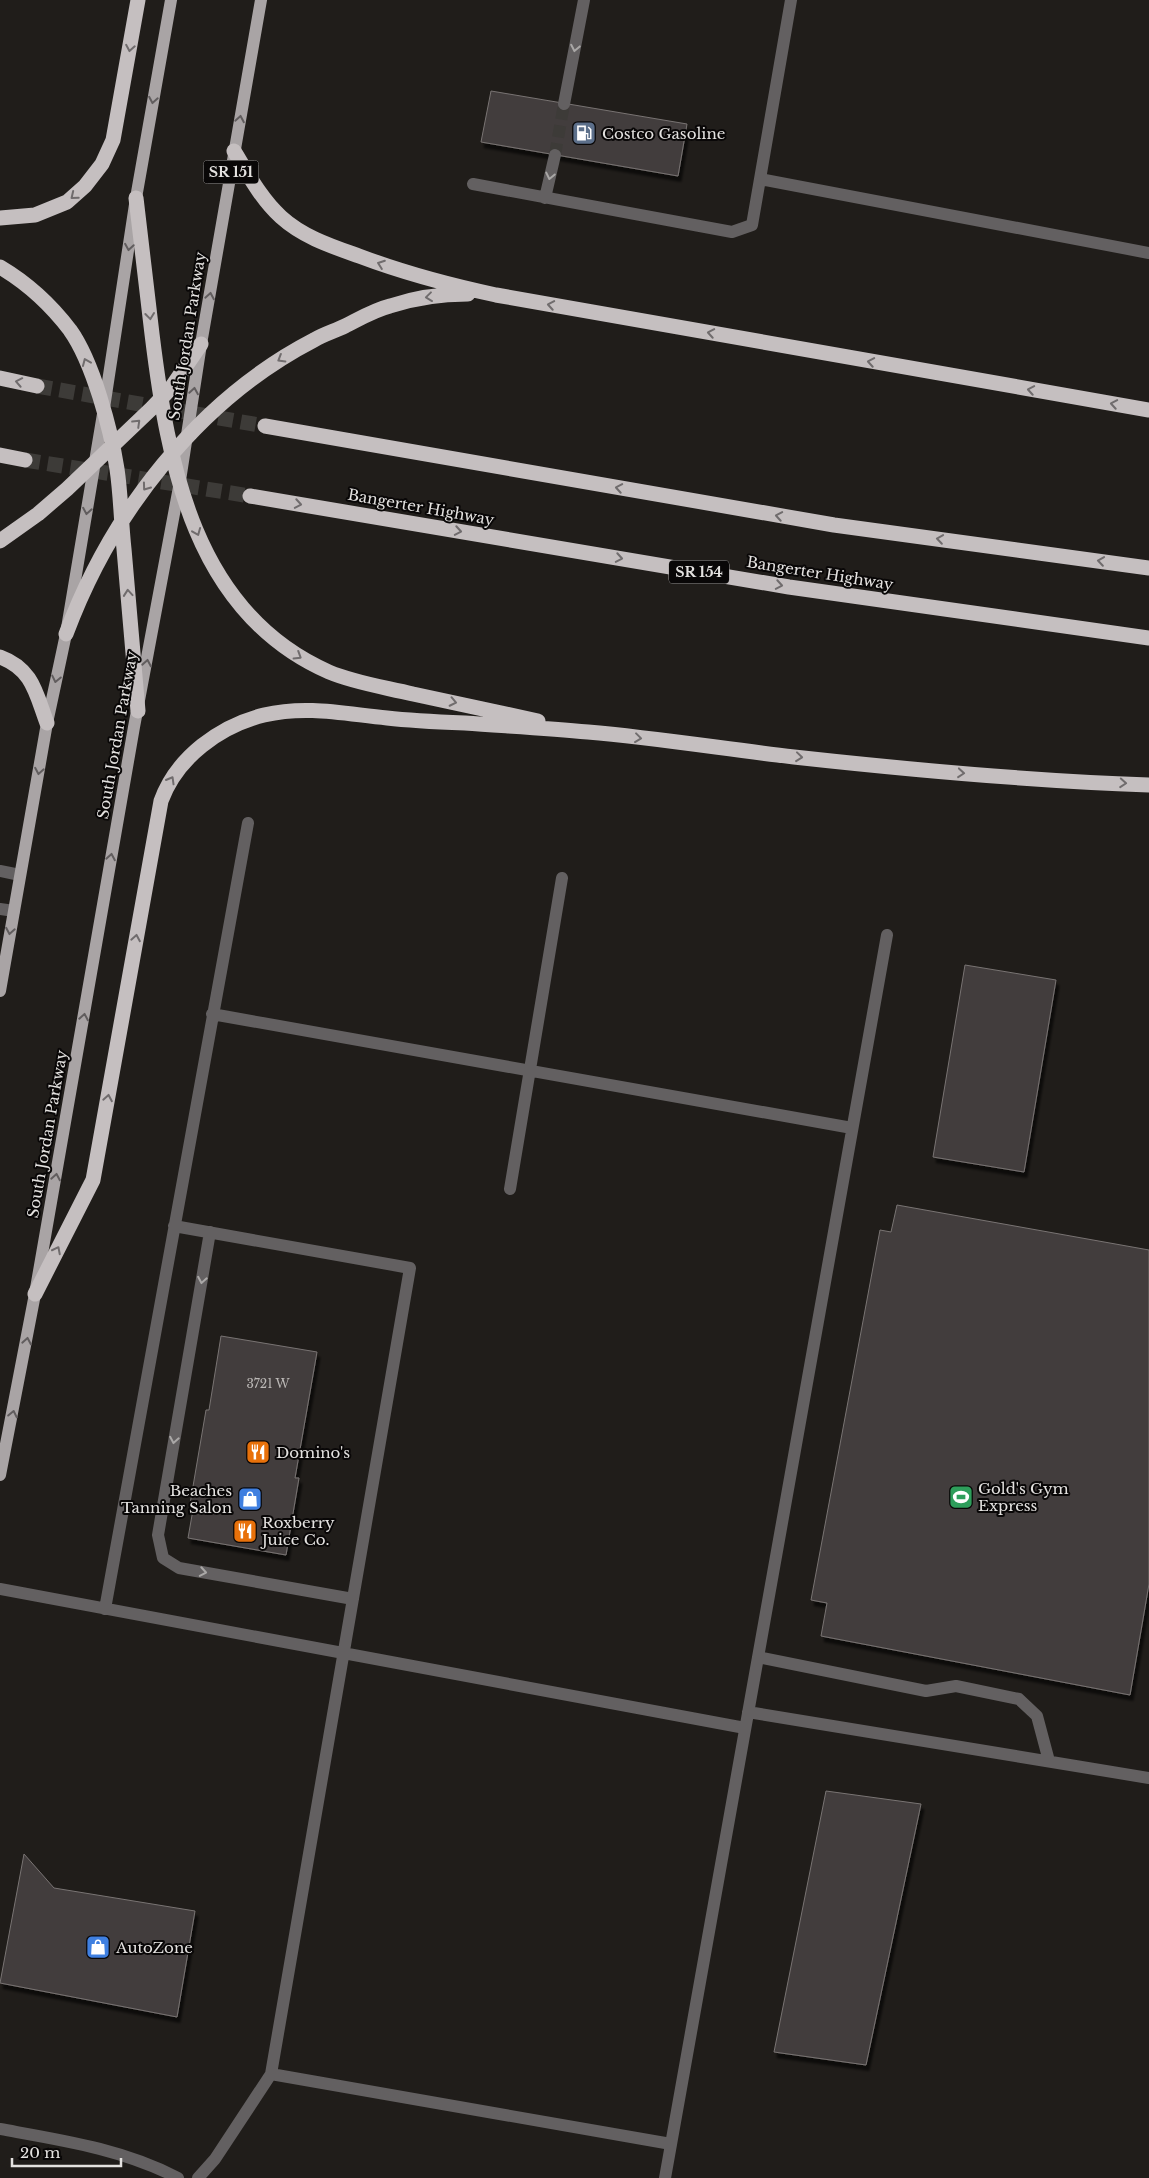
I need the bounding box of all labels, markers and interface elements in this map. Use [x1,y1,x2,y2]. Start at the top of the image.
one-way arrow [570,43,581,52]
one-way arrow [125,44,135,52]
one-way arrow [149,95,159,104]
one-way arrow [234,115,245,123]
fuel station icon: Costco Gasoline [571,120,597,146]
place label: Costco Gasoline [602,124,725,143]
road number: SR 151 [204,160,258,183]
one-way arrow [545,172,556,181]
one-way arrow [71,190,80,198]
one-way arrow [124,242,134,251]
street label: South Jordan Parkway [164,250,210,422]
one-way arrow [377,260,386,270]
one-way arrow [425,291,433,302]
one-way arrow [204,292,214,301]
one-way arrow [546,301,555,311]
one-way arrow [144,313,155,321]
one-way arrow [706,329,715,339]
one-way arrow [277,353,286,363]
one-way arrow [866,357,875,367]
one-way arrow [81,358,92,367]
one-way arrow [14,377,23,388]
one-way arrow [1026,385,1035,395]
one-way arrow [189,387,199,395]
one-way arrow [1110,400,1118,410]
one-way arrow [131,419,140,428]
one-way arrow [143,481,152,491]
one-way arrow [614,484,623,494]
street label: Bangerter Highway [346,485,496,529]
one-way arrow [295,498,303,509]
one-way arrow [82,507,92,515]
one-way arrow [775,511,783,521]
one-way arrow [454,526,463,536]
one-way arrow [190,527,201,536]
one-way arrow [935,535,944,545]
street label: Bangerter Highway [745,552,895,594]
one-way arrow [614,553,623,563]
one-way arrow [1096,557,1105,567]
road number: SR 154 [669,560,729,584]
one-way arrow [774,580,783,590]
one-way arrow [122,589,133,597]
street label: South Jordan Parkway [93,649,141,820]
one-way arrow [293,649,302,659]
one-way arrow [141,659,151,668]
one-way arrow [52,674,62,683]
one-way arrow [448,696,457,707]
one-way arrow [634,732,642,743]
one-way arrow [795,751,803,762]
one-way arrow [34,767,44,776]
one-way arrow [957,767,965,778]
one-way arrow [164,776,174,785]
one-way arrow [1119,778,1127,789]
one-way arrow [106,852,116,861]
one-way arrow [6,927,16,936]
one-way arrow [131,933,141,942]
one-way arrow [78,1012,88,1021]
street label: South Jordan Parkway [23,1048,71,1219]
one-way arrow [102,1093,112,1102]
one-way arrow [50,1172,60,1181]
one-way arrow [51,1247,61,1256]
one-way arrow [197,1276,207,1284]
one-way arrow [21,1336,31,1345]
house number: 3721 W [246,1376,290,1391]
one-way arrow [7,1410,17,1419]
one-way arrow [170,1436,180,1445]
restaurant icon: Domino's [245,1439,271,1465]
place label: Domino's [276,1443,350,1462]
place label: Gold's Gym Express [978,1479,1069,1515]
place label: Beaches Tanning Salon [121,1481,232,1517]
sports icon: Gold's Gym Express [948,1484,974,1510]
shop icon: Beaches Tanning Salon [237,1486,263,1512]
place label: Roxberry Juice Co. [260,1513,335,1549]
restaurant icon: Roxberry Juice Co. [232,1518,258,1544]
one-way arrow [199,1566,207,1576]
shop icon: AutoZone [85,1934,111,1960]
place label: AutoZone [115,1938,193,1957]
scale bar [12,2136,121,2168]
text: 20 m [20,2143,60,2162]

